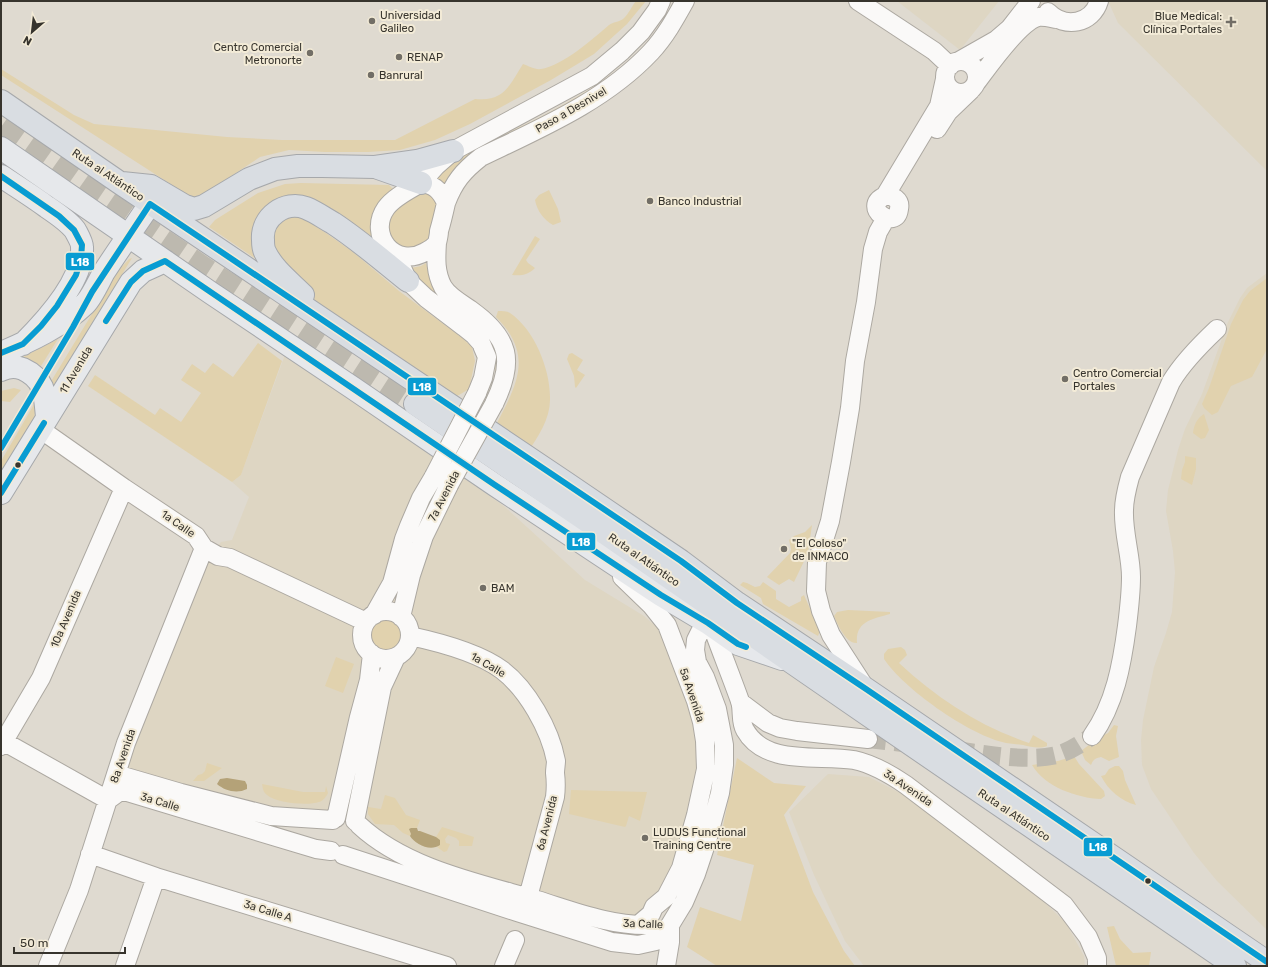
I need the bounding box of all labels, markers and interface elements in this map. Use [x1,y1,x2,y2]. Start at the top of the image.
place label: Universidad Galileo [380,9,441,35]
place label: Blue Medical: Clínica Portales [1143,10,1222,36]
north arrow [12,12,52,52]
marker: Universidad Galileo [367,16,377,26]
marker: Blue Medical: Clínica Portales [1225,16,1237,28]
text: N [21,33,34,48]
place label: Centro Comercial Metronorte [213,41,302,67]
marker: Centro Comercial Metronorte [305,48,315,58]
place label: RENAP [407,51,443,64]
marker: RENAP [394,52,404,62]
place label: Banrural [379,69,423,82]
marker: Banrural [366,70,376,80]
street label: Paso a Desnivel [533,84,609,136]
street label: Ruta al Atlántico [70,146,146,204]
place label: Banco Industrial [658,195,742,208]
marker: Banco Industrial [645,196,655,206]
line badge: L18 [65,252,95,271]
text: L18 [71,256,89,269]
street label: 11 Avenida [57,344,95,396]
place label: Centro Comercial Portales [1073,367,1162,393]
marker: Centro Comercial Portales [1060,374,1070,384]
line badge: L18 [407,377,437,396]
text: L18 [413,381,431,394]
unlabelled marker [13,460,23,470]
street label: 7a Avenida [426,468,462,524]
street label: 1a Calle [159,508,197,540]
street label: Ruta al Atlántico [606,531,682,589]
line badge: L18 [566,532,596,551]
text: L18 [572,536,590,549]
place label: "El Coloso" de INMACO [792,537,849,563]
marker: "El Coloso" de INMACO [779,544,789,554]
place label: BAM [491,582,514,595]
marker: BAM [478,583,488,593]
street label: 10a Avenida [48,588,84,650]
street label: 1a Calle [468,650,508,680]
street label: 5a Avenida [677,666,707,724]
street label: 8a Avenida [108,727,138,785]
street label: 3a Avenida [881,767,935,809]
street label: Ruta al Atlántico [976,786,1052,844]
street label: 3a Calle [139,790,181,814]
street label: 6a Avenida [534,794,560,852]
place label: LUDUS Functional Training Centre [653,826,746,852]
marker: LUDUS Functional Training Centre [640,833,650,843]
line badge: L18 [1083,837,1113,857]
text: L18 [1089,841,1107,854]
unlabelled marker [1143,876,1153,886]
street label: 3a Calle A [242,897,294,925]
street label: 3a Calle [623,917,663,931]
scale bar [14,929,125,955]
text: 50 m [20,936,48,950]

